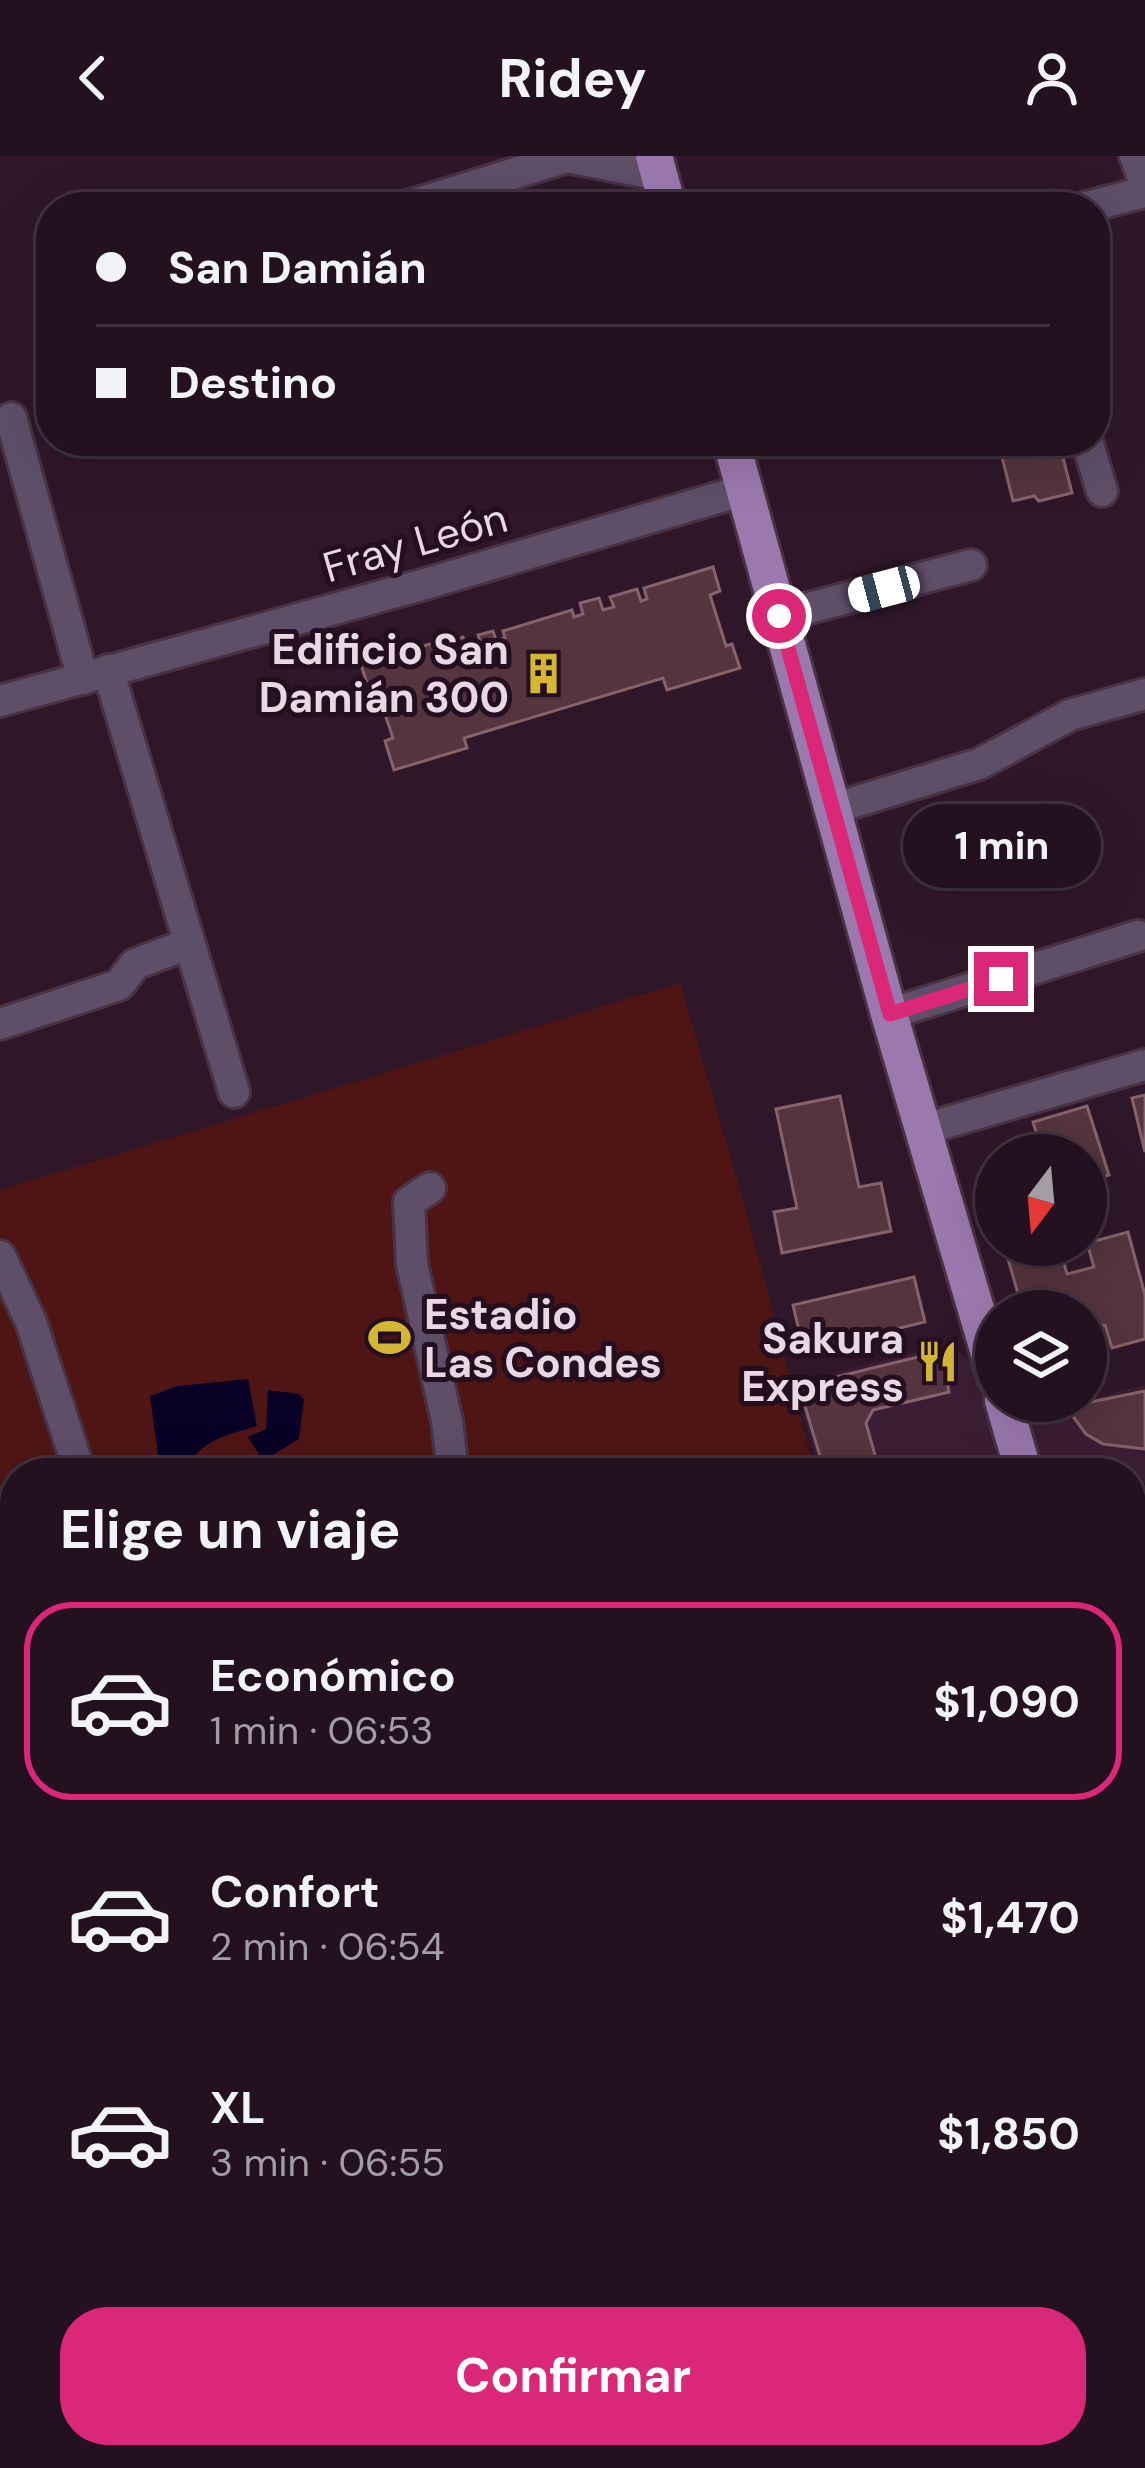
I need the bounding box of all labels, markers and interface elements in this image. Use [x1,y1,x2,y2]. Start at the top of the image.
text: Ridey [498,43,647,114]
icon: back [60,45,126,111]
icon: person [1019,45,1085,111]
text: San Damián [168,238,427,297]
text: Destino [168,353,337,412]
street label: Fray León [317,490,513,595]
car [845,562,923,616]
route start [752,589,806,643]
place label: Edificio San Damián 300 [259,622,509,725]
building icon: Edificio San Damián 300 [520,650,566,696]
callout: 1 min [902,805,1100,889]
text: 1 min [955,820,1049,871]
route end [974,952,1028,1006]
north arrow [975,1134,1107,1266]
map controls [975,1134,1107,1422]
place label: Estadio Las Condes [424,1287,662,1390]
button: layers [975,1290,1107,1422]
place label: Sakura Express [741,1311,904,1414]
sports icon: Estadio Las Condes [367,1315,413,1361]
restaurant icon: Sakura Express [915,1339,961,1385]
text: Elige un viaje [60,1494,401,1565]
text: Económico [210,1646,456,1705]
icon: car [66,1647,174,1755]
text: $1,090 [933,1672,1080,1731]
text: 1 min · 06:53 [210,1705,433,1756]
text: Confort [210,1862,380,1921]
icon: car [66,1863,174,1971]
text: $1,470 [941,1888,1080,1947]
text: 2 min · 06:54 [210,1921,444,1972]
text: XL [210,2078,265,2137]
icon: car [66,2079,174,2187]
text: $1,850 [937,2104,1080,2163]
text: 3 min · 06:55 [210,2137,445,2188]
button: Confirmar [60,2307,1086,2445]

